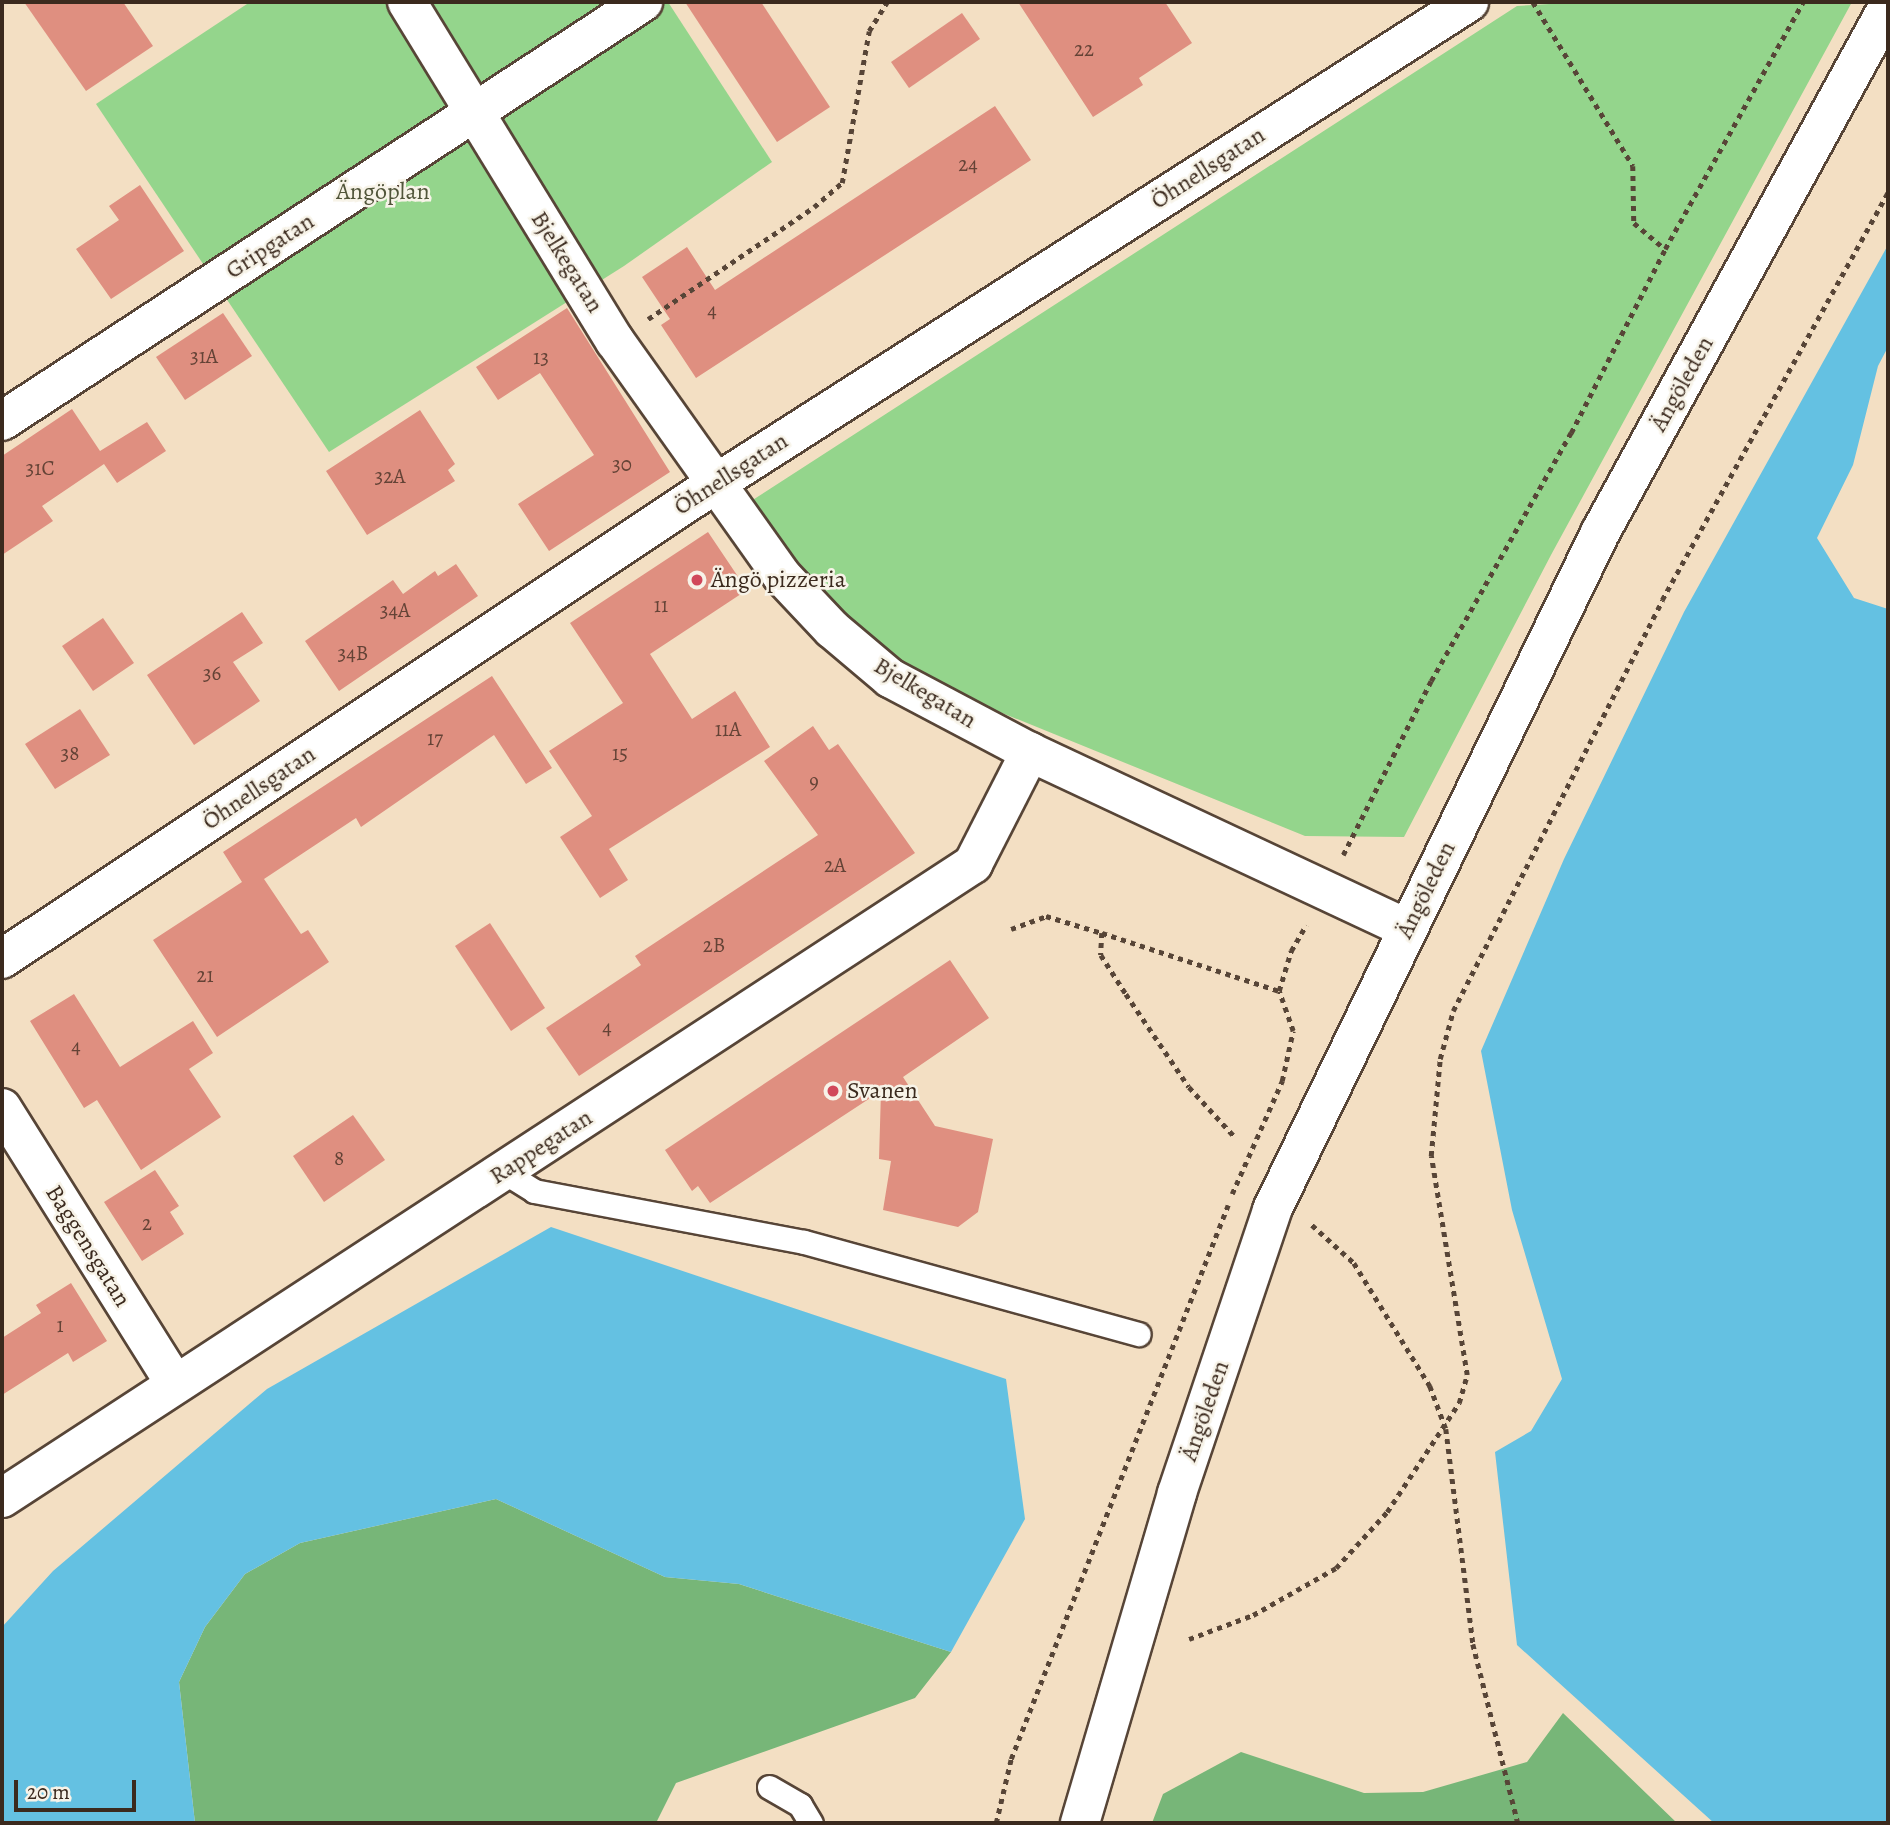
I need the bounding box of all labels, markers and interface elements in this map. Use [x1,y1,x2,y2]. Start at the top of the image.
house number: 22 [1074,36,1094,62]
street label: Öhnellsgatan [1146,121,1270,215]
house number: 24 [958,151,978,177]
park label: Ängöplan [336,178,430,206]
street label: Bjelkegatan [525,206,609,318]
street label: Gripgatan [221,207,319,285]
house number: 4 [707,297,717,323]
street label: Ängöleden [1644,332,1720,436]
house number: 31A [190,343,218,369]
house number: 13 [533,344,549,370]
street label: Öhnellsgatan [669,427,793,521]
house number: 30 [612,451,632,477]
house number: 31C [25,455,55,481]
house number: 32A [375,463,405,489]
place label: Ängö pizzeria [711,566,846,594]
marker: Ängö pizzeria [689,572,705,588]
house number: 11 [654,592,668,618]
house number: 34A [380,597,410,623]
house number: 34B [338,640,368,666]
street label: Bjelkegatan [869,651,981,735]
house number: 36 [203,660,221,686]
house number: 11A [715,716,741,742]
house number: 17 [427,725,443,751]
house number: 38 [61,740,79,766]
street label: Öhnellsgatan [197,740,321,836]
house number: 15 [612,740,628,766]
house number: 9 [809,768,819,794]
street label: Ängöleden [1390,837,1462,943]
house number: 2A [824,852,846,878]
house number: 2B [703,932,725,958]
house number: 21 [196,962,214,988]
house number: 4 [602,1014,612,1040]
house number: 4 [71,1033,81,1059]
place label: Svanen [847,1077,918,1105]
marker: Svanen [825,1083,841,1099]
street label: Rappegatan [484,1103,598,1191]
house number: 8 [334,1145,344,1171]
street label: Baggensgatan [39,1180,137,1312]
house number: 2 [142,1210,152,1236]
house number: 1 [56,1312,64,1338]
street label: Ängöleden [1174,1357,1236,1465]
scale bar [18,1766,140,1810]
text: 20 m [27,1778,70,1806]

